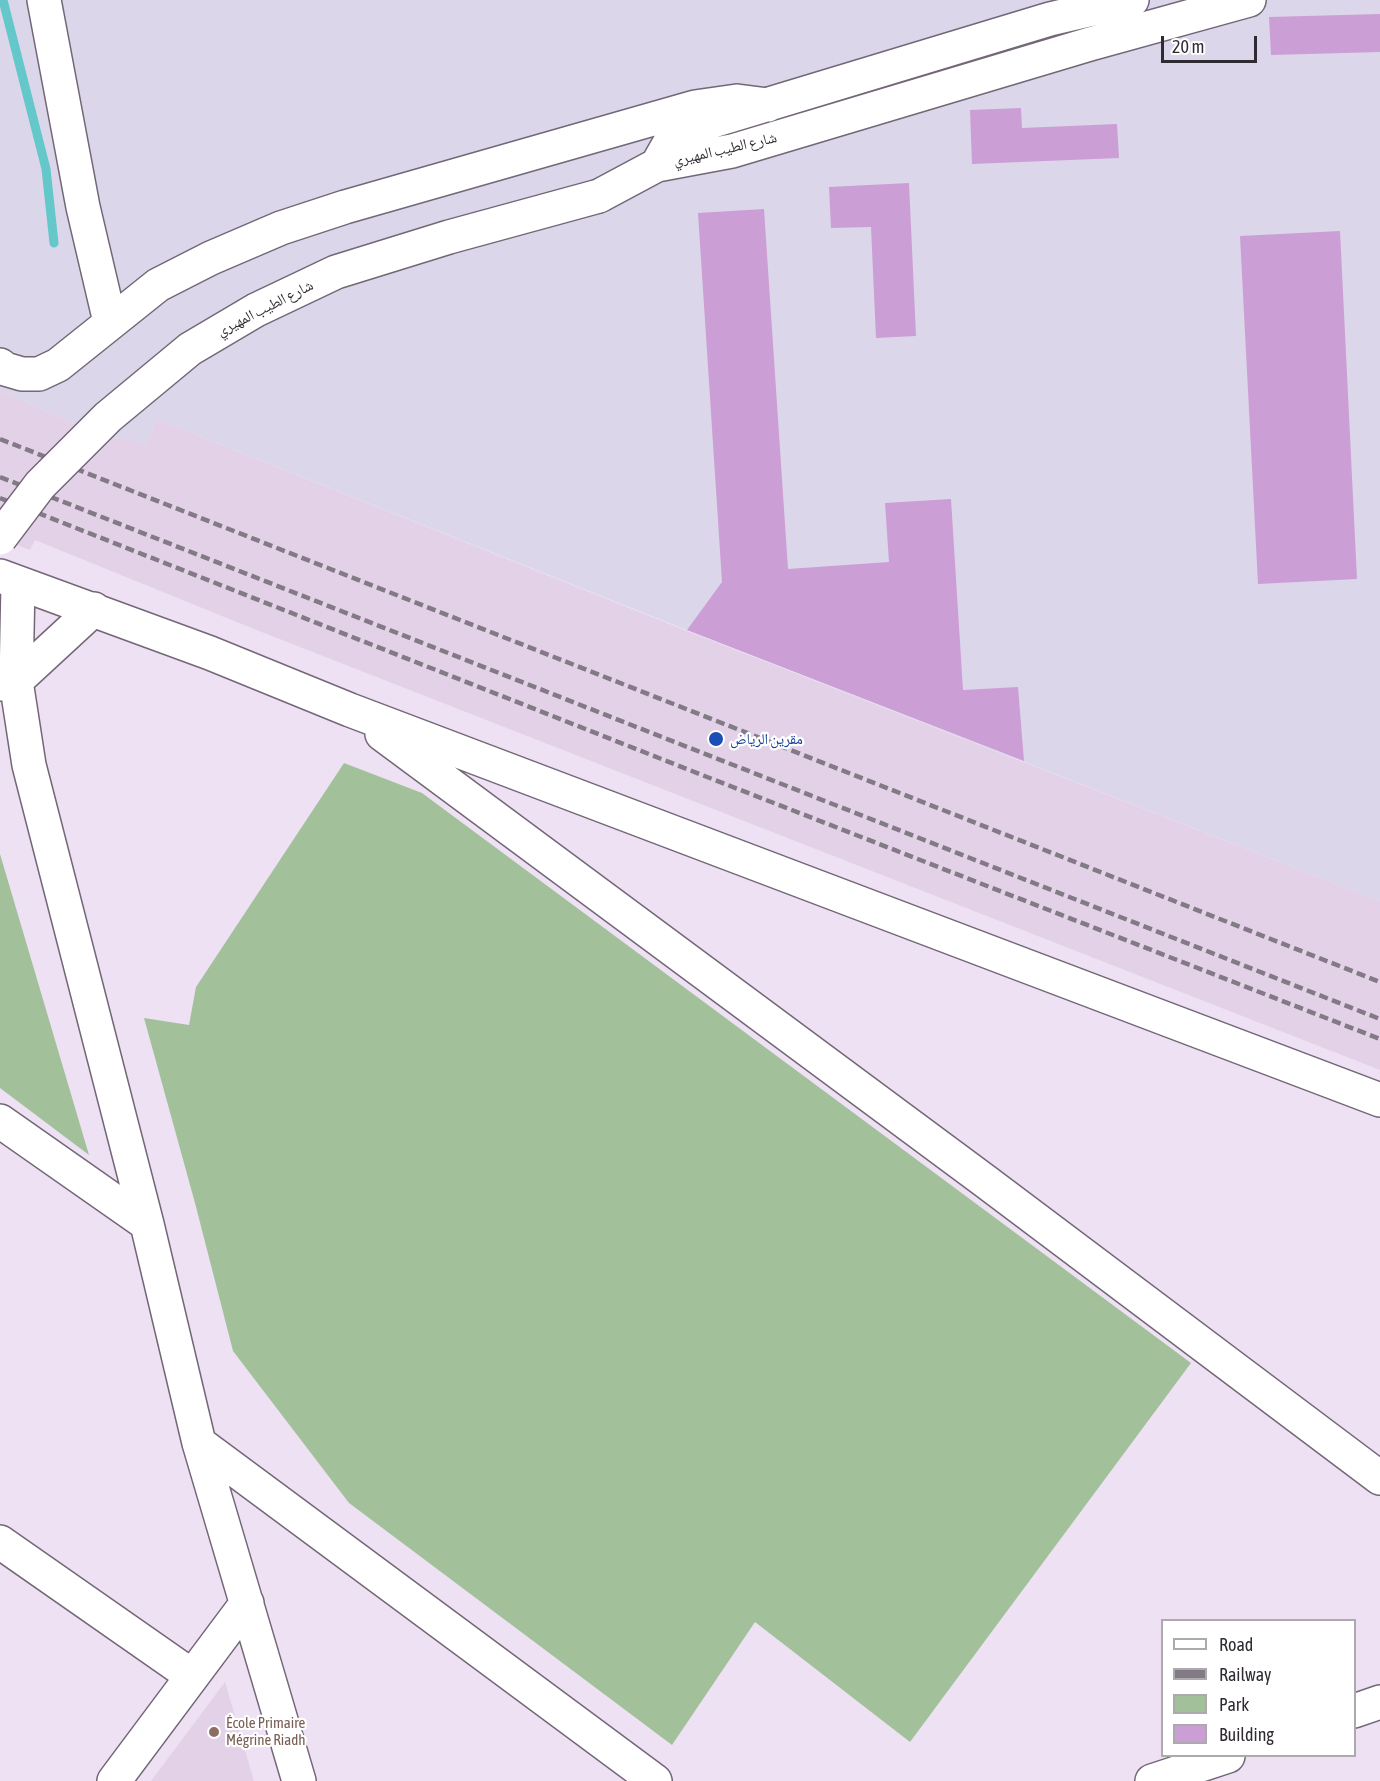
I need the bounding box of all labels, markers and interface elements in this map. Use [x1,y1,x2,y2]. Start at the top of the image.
scale bar [1164,24,1260,62]
text: 20 m [1172,36,1204,57]
street label: شارع الطيب المهيري [671,128,779,170]
street label: شارع الطيب المهيري [214,276,316,340]
marker: مقرين الرياض [707,730,725,748]
place label: مقرين الرياض [730,730,803,748]
legend [1161,1619,1356,1757]
text: Road [1219,1634,1253,1655]
text: Railway [1219,1664,1271,1685]
text: Park [1219,1694,1249,1715]
place label: École Primaire Mégrine Riadh [226,1714,306,1749]
text: Building [1219,1724,1274,1745]
marker: École Primaire Mégrine Riadh [207,1725,221,1739]

